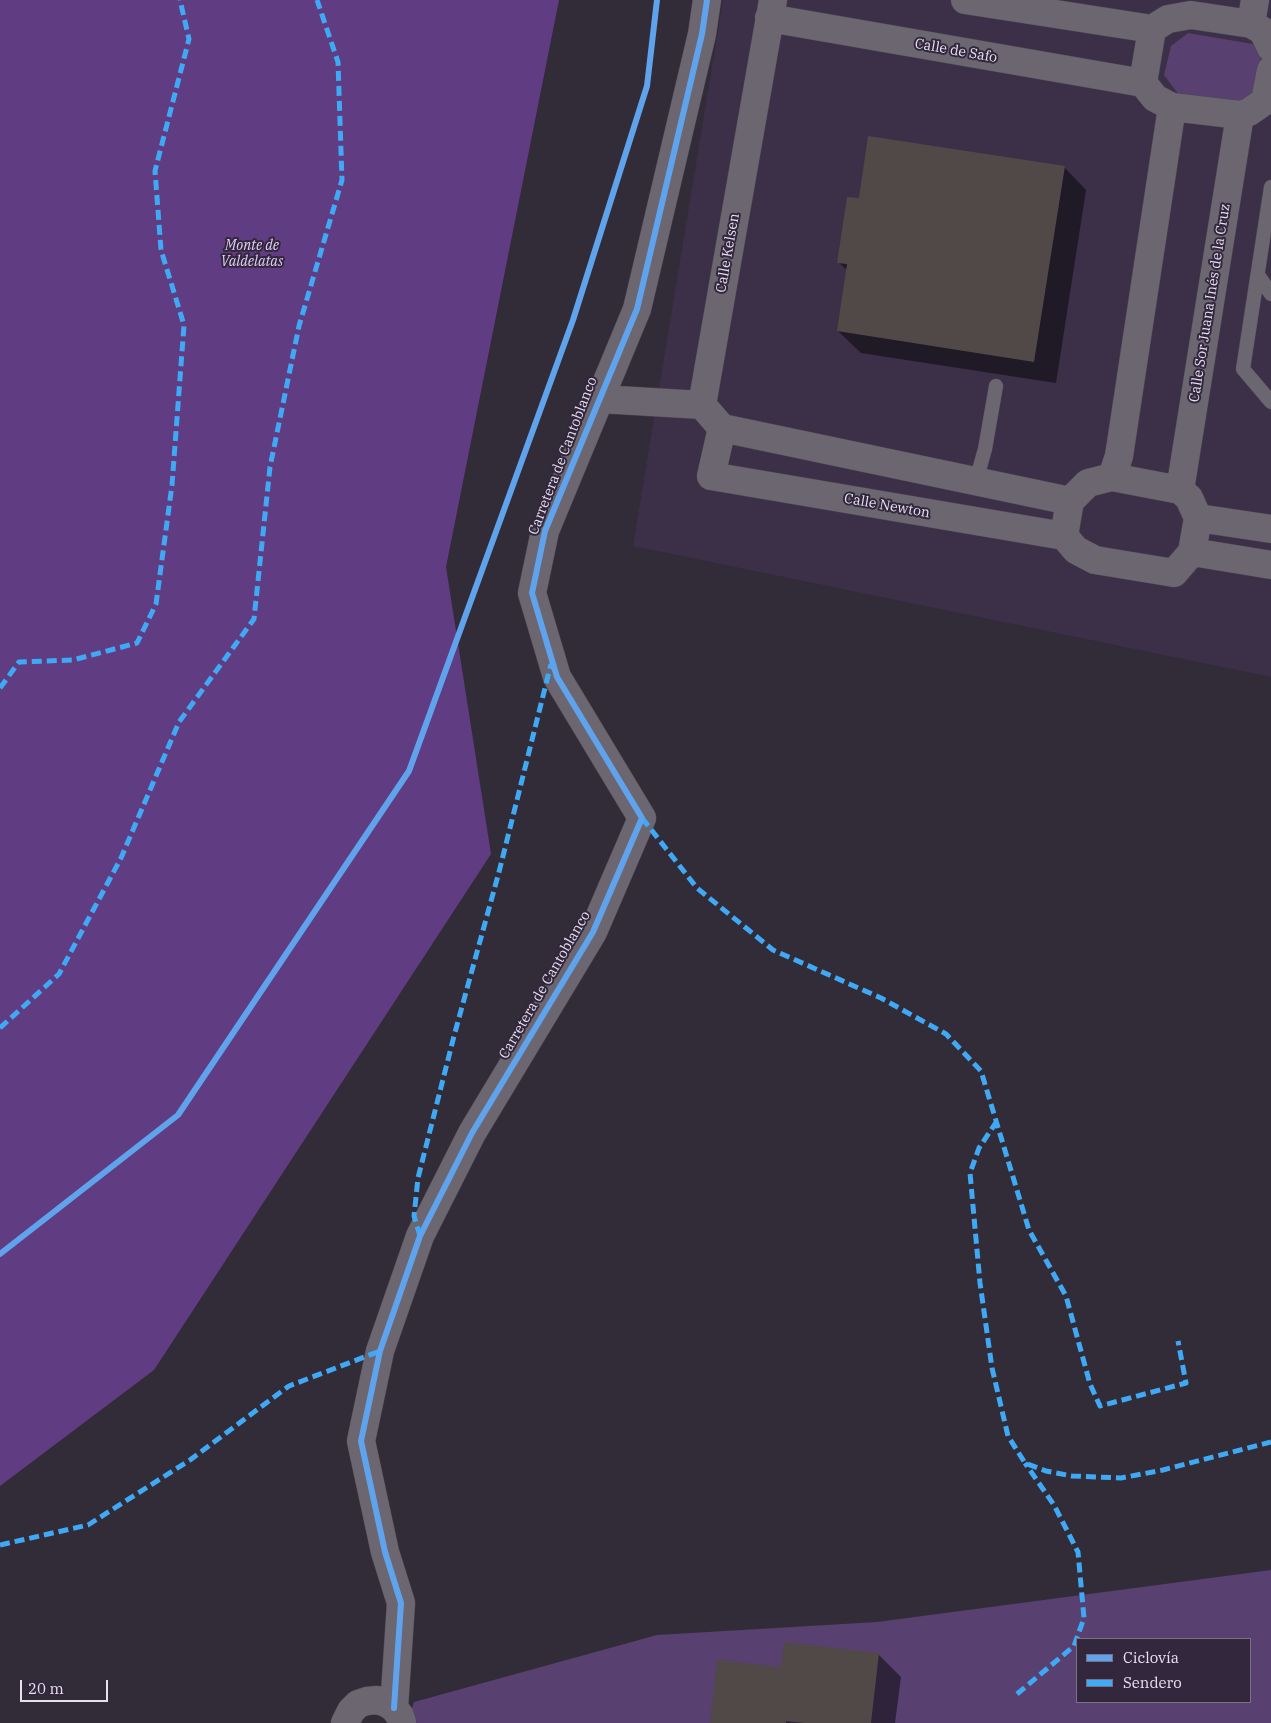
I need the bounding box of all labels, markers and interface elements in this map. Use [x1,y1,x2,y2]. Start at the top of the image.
street label: Calle de Safo [913,35,999,67]
street label: Calle Sor Juana Inés de la Cruz [1186,203,1234,403]
street label: Calle Kelsen [713,212,743,294]
park label: Monte de Valdelatas [221,238,283,270]
street label: Carretera de Cantoblanco [525,375,601,537]
street label: Calle Newton [843,490,931,522]
street label: Carretera de Cantoblanco [496,908,594,1062]
legend [1076,1638,1251,1703]
text: Ciclovía [1123,1648,1179,1667]
scale bar [22,1670,110,1702]
text: Sendero [1123,1673,1182,1692]
text: 20 m [28,1679,64,1698]

